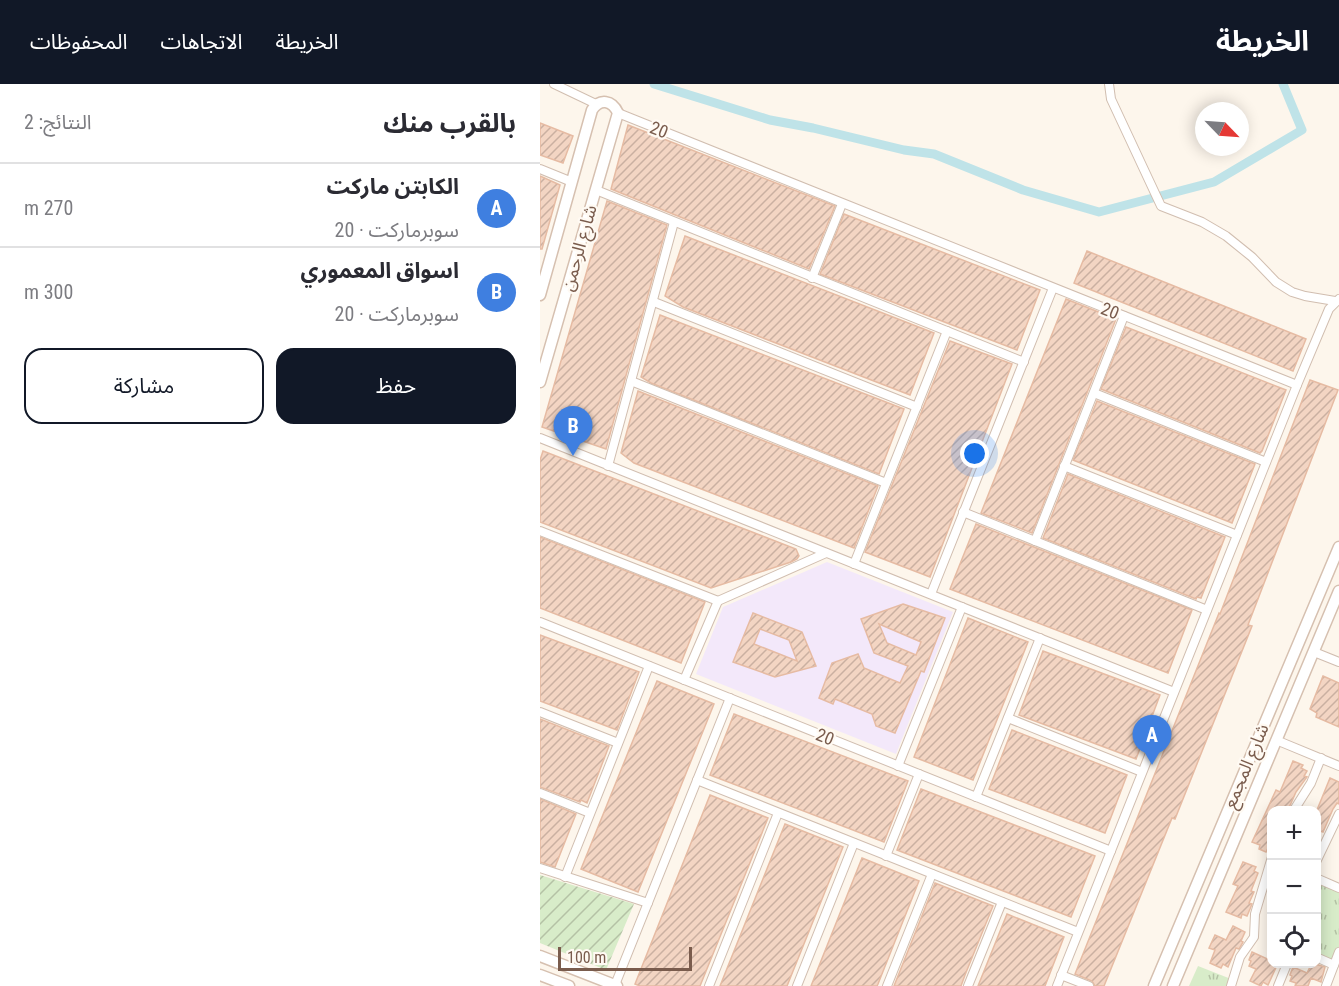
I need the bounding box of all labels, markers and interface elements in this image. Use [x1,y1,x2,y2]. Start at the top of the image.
text: الخريطة [1216,25,1309,58]
text: المحفوظات [30,30,127,54]
text: الاتجاهات [160,30,242,54]
text: الخريطة [275,30,338,54]
north arrow [1195,102,1249,156]
text: بالقرب منك [383,108,516,138]
text: النتائج: 2 [24,110,92,134]
street label: 20 [647,116,671,143]
text: الكابتن ماركت [327,174,459,199]
text: 270 m [24,196,73,220]
text: A [491,196,502,220]
street label: شارع الرحمن [556,202,605,295]
text: سوبرماركت · 20 [335,218,459,242]
text: اسواق المعموري [300,258,459,283]
text: 300 m [24,280,73,304]
text: B [491,280,502,304]
street label: 20 [1098,297,1122,324]
text: سوبرماركت · 20 [335,302,459,326]
button: مشاركة [24,348,264,424]
button: حفظ [276,348,516,424]
pin: B [554,406,592,456]
your location [960,439,989,468]
pin: A [1132,716,1172,765]
street label: شارع المجمع [1218,720,1276,813]
street label: 20 [813,723,837,750]
map controls [1267,806,1321,968]
button: + [1267,806,1321,860]
button: − [1267,860,1321,914]
button: locate [1267,914,1321,968]
scale bar [558,944,692,972]
text: 100 m [567,948,606,967]

